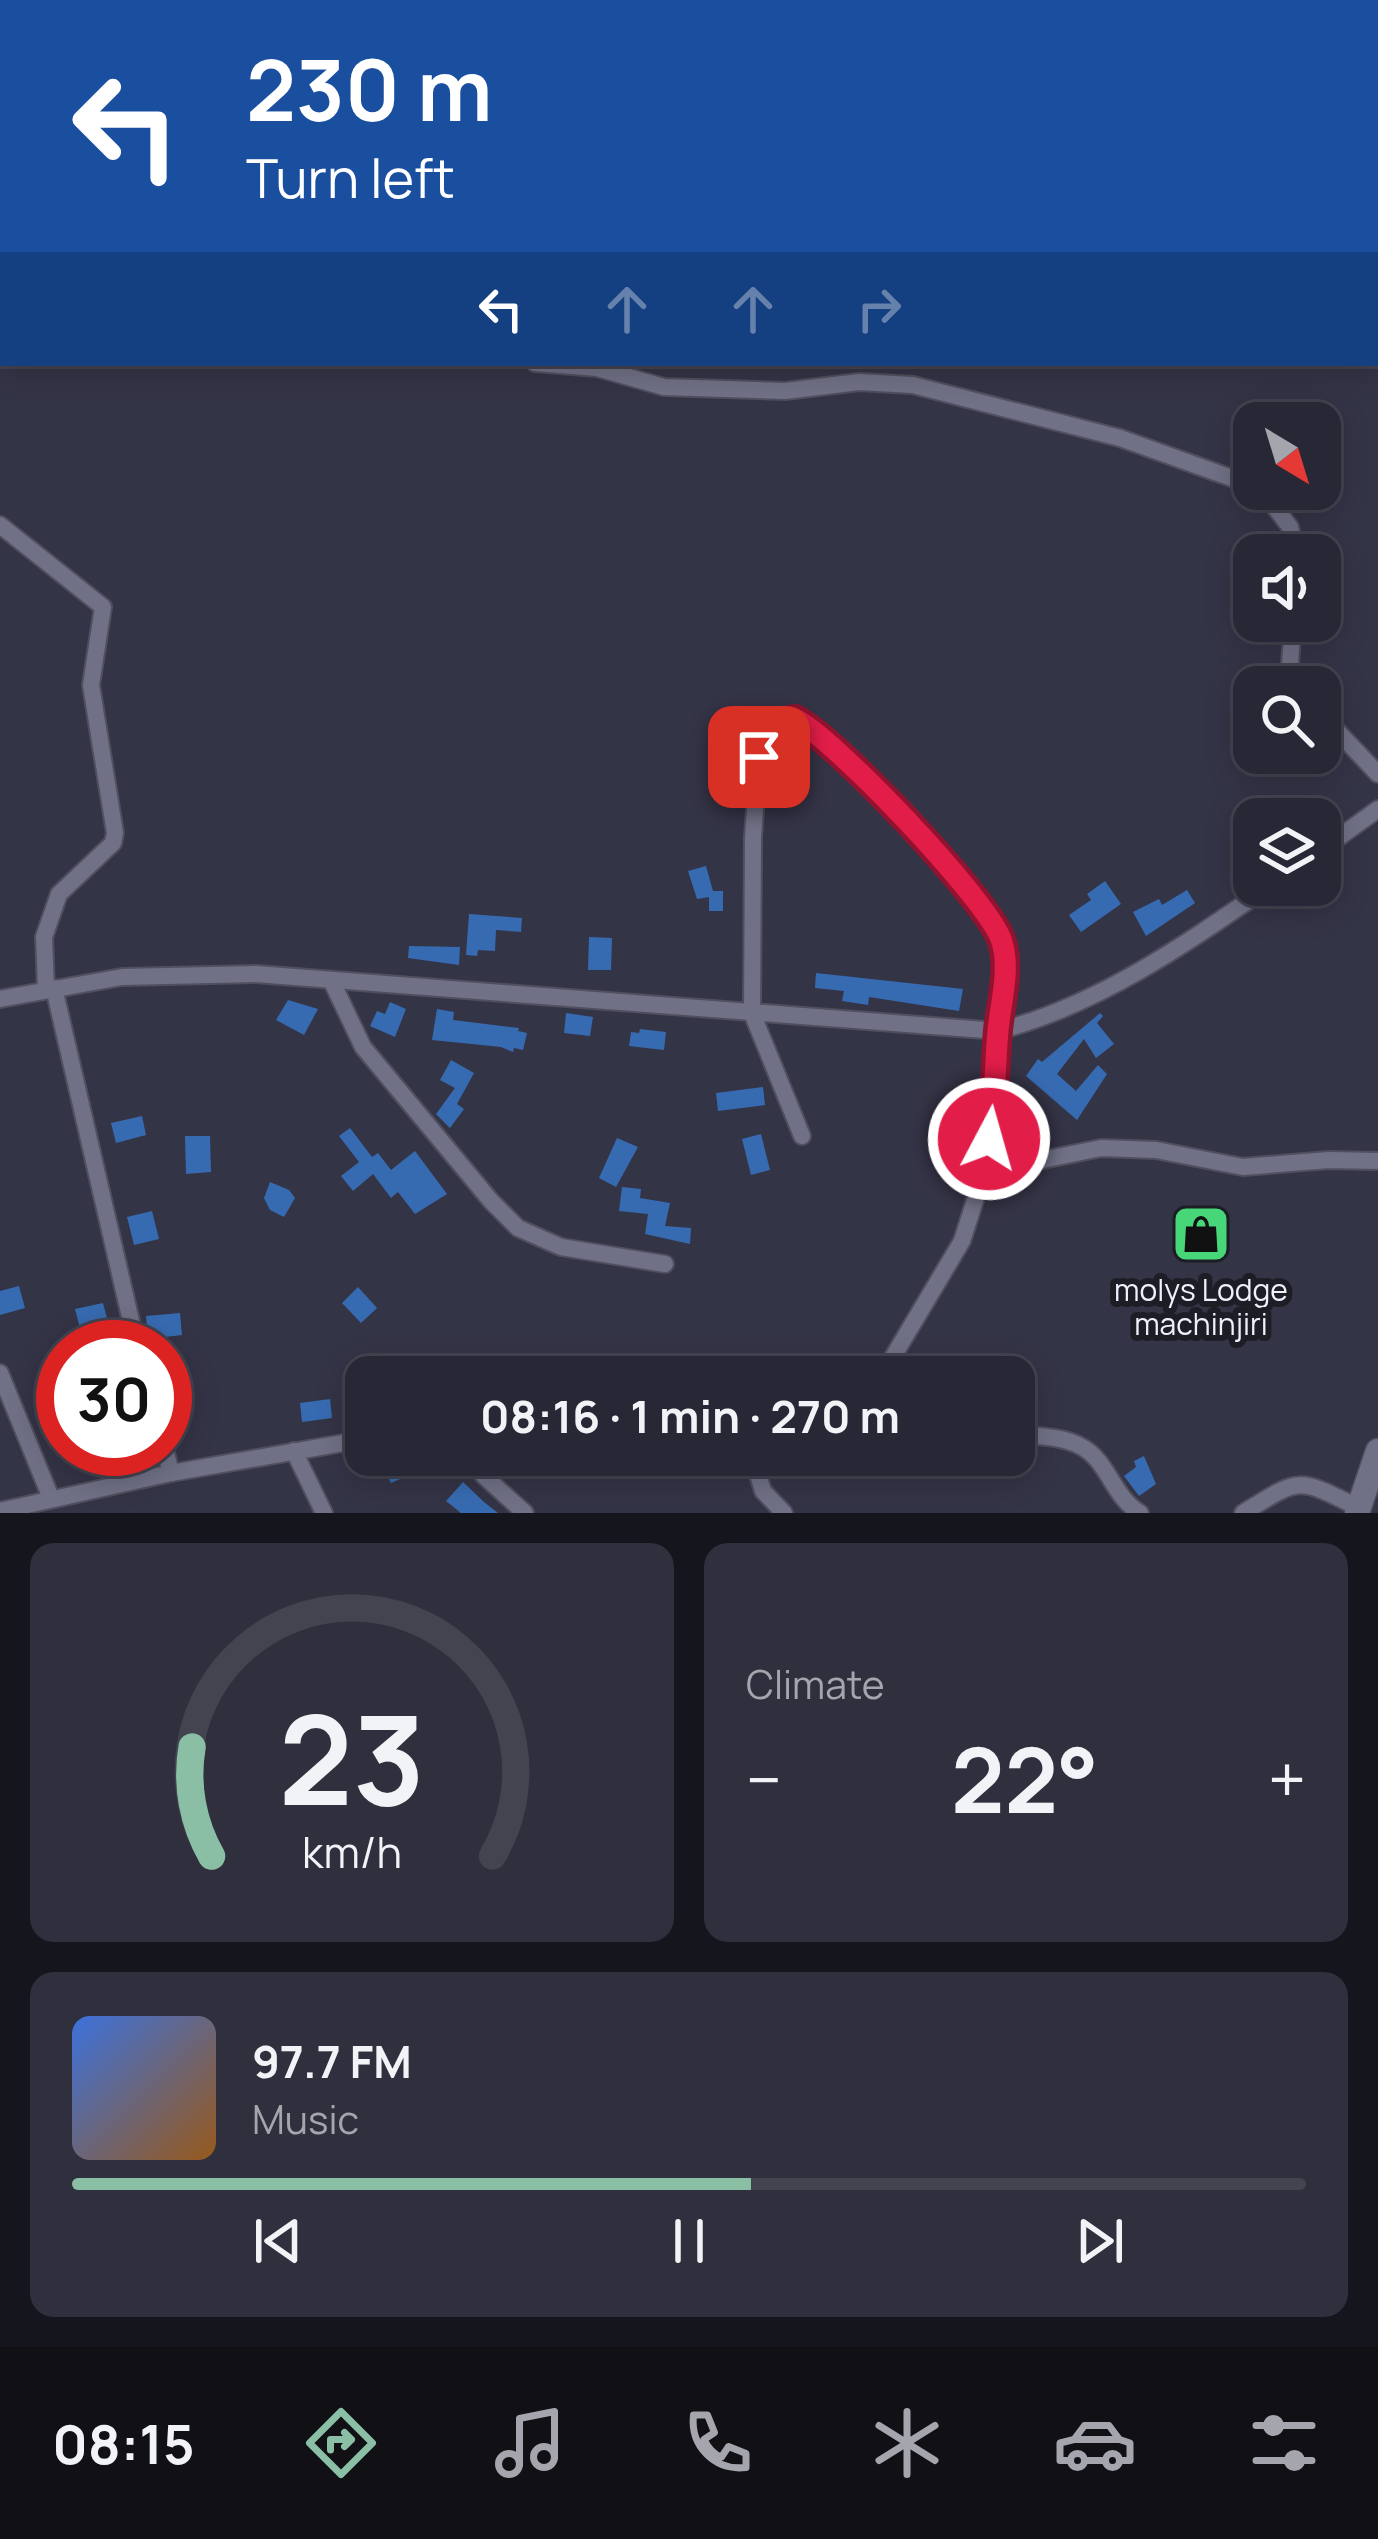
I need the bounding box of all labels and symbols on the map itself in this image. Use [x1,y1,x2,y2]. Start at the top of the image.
north arrow [1233,402,1341,510]
pin [708,706,810,808]
position arrow [926,1076,1052,1202]
shop icon: molys Lodge machinjiri [1170,1203,1232,1265]
place label: molys Lodge machinjiri [1114,1269,1288,1344]
speed limit sign: 30 [36,1320,192,1476]

